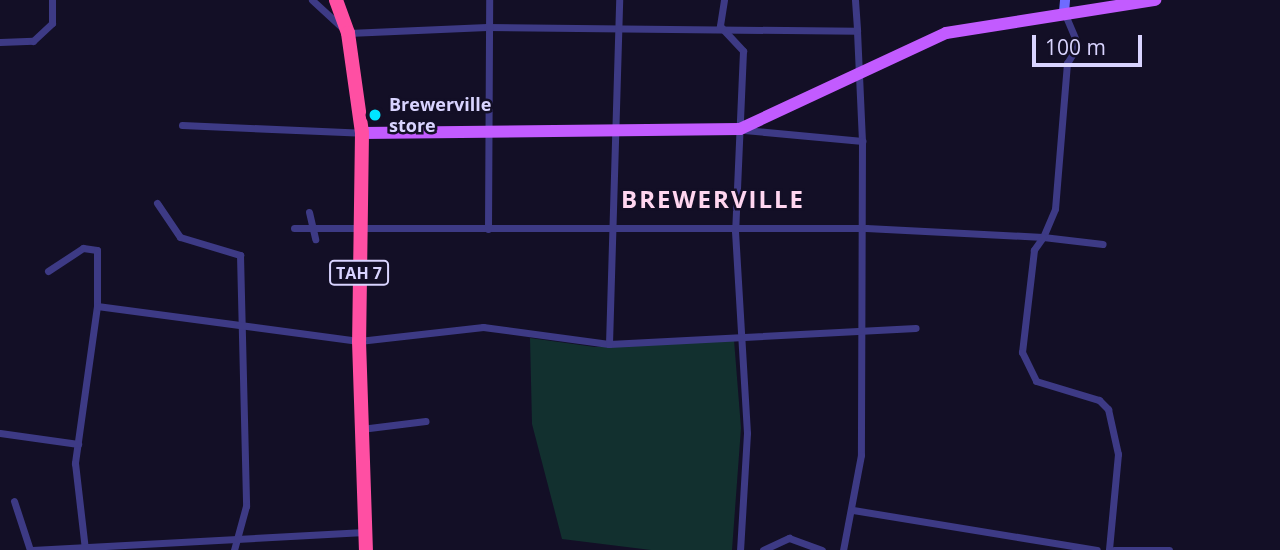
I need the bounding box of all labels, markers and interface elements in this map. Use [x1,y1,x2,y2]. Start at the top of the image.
scale bar [1035,21,1145,65]
text: 100 m [1045,33,1106,61]
place label: Brewerville store [389,94,491,136]
marker: Brewerville store [367,107,383,123]
district label: BREWERVILLE [622,185,804,213]
road number: TAH 7 [328,260,390,286]

